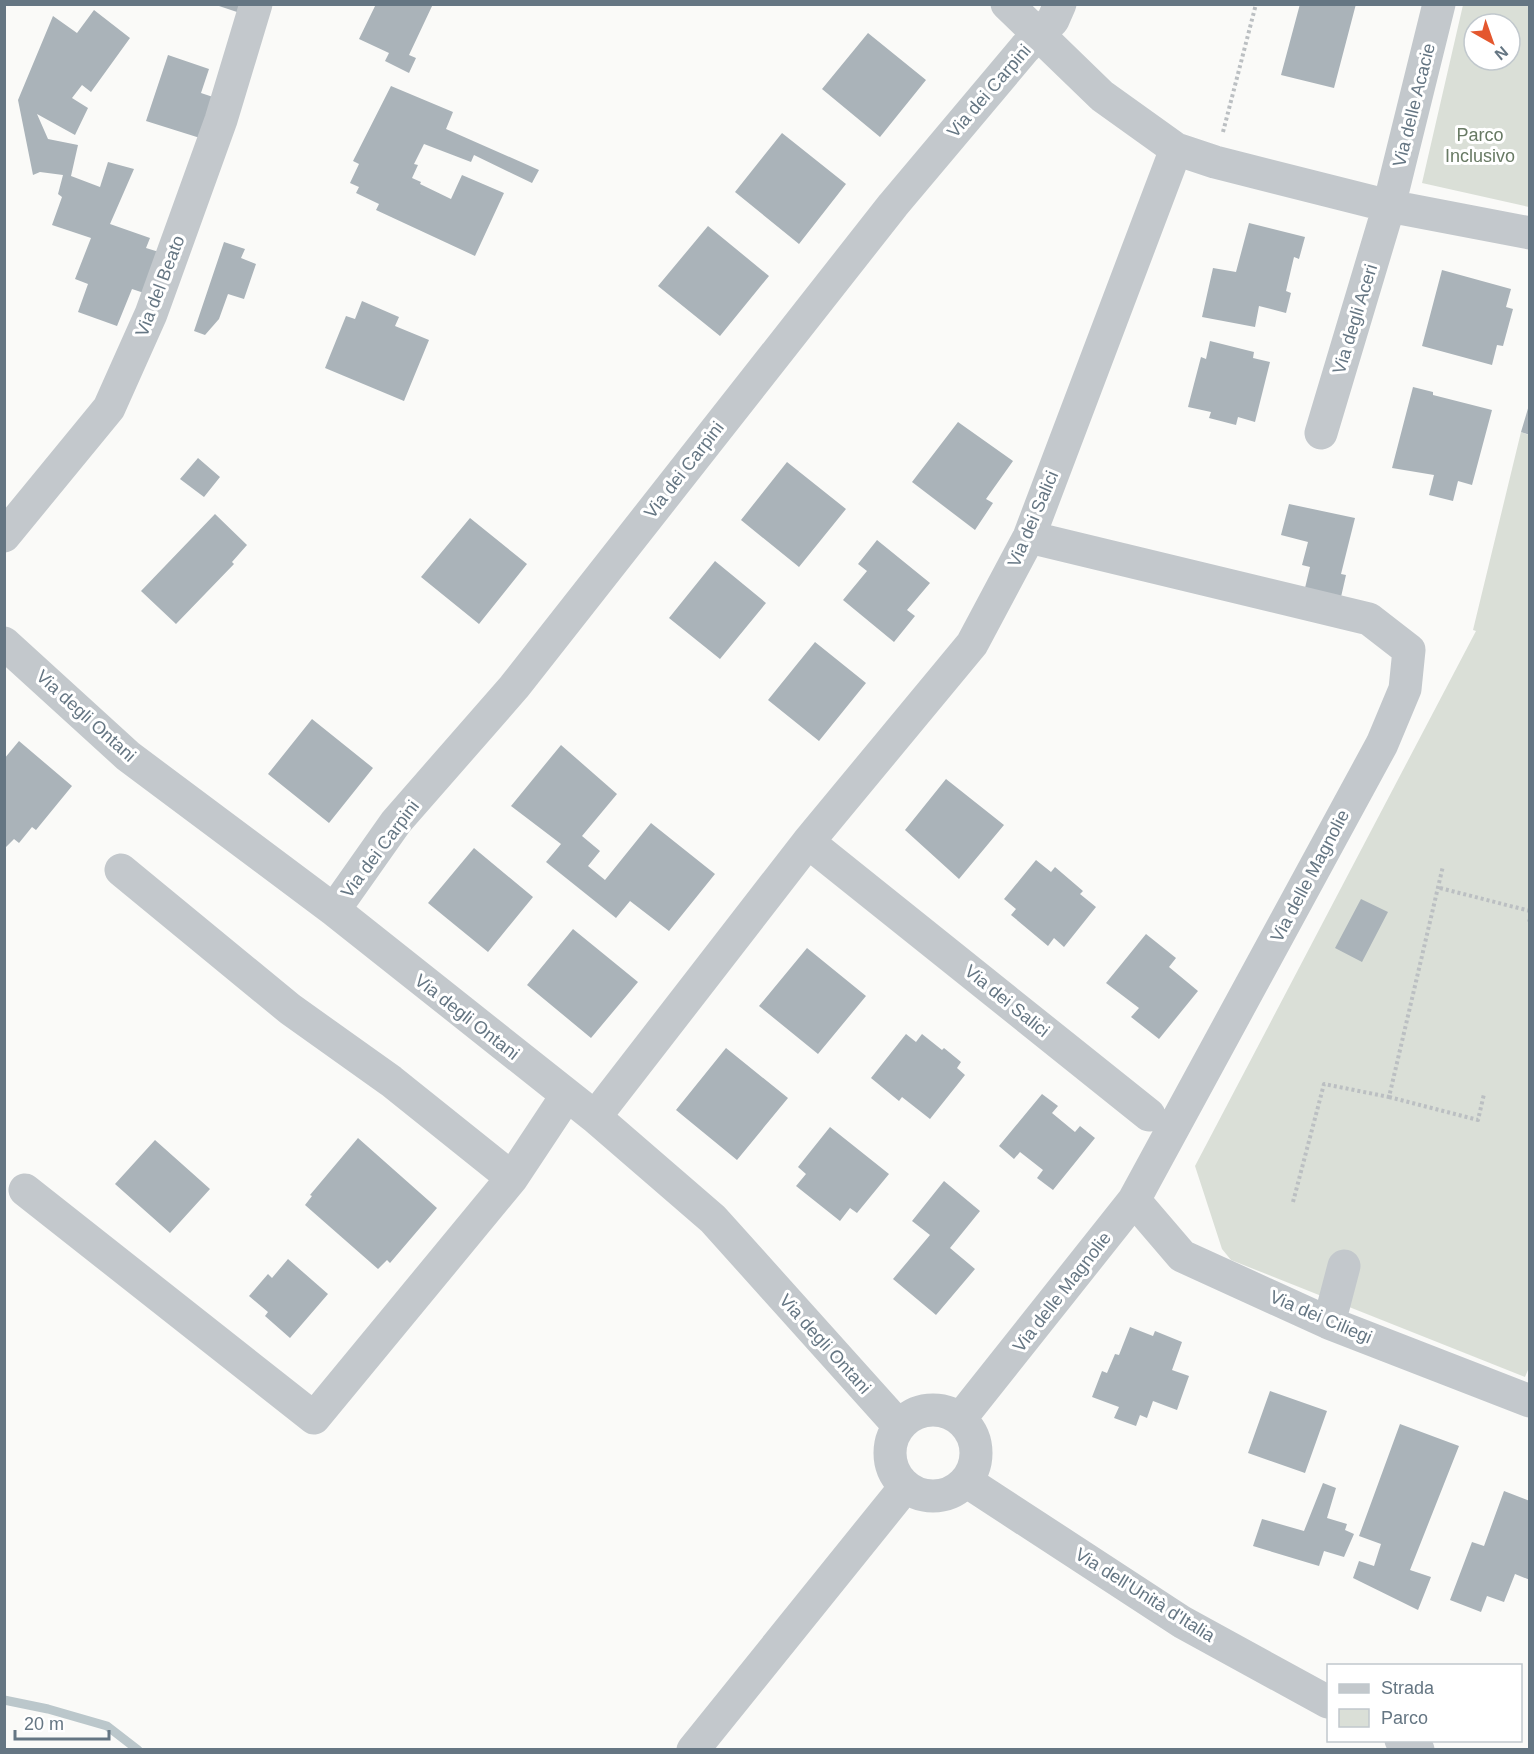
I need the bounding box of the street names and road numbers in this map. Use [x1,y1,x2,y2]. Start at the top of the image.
street label: Via dei Carpini [943,40,1035,142]
street label: Via delle Acacie [1389,41,1439,169]
street label: Via del Beato [132,233,188,339]
street label: Via degli Aceri [1329,262,1381,376]
street label: Via dei Carpini [640,418,728,522]
street label: Via dei Salici [1004,468,1062,570]
street label: Via degli Ontani [32,666,140,766]
street label: Via dei Carpini [337,796,423,902]
street label: Via delle Magnolie [1267,807,1353,945]
street label: Via dei Salici [961,961,1053,1041]
street label: Via degli Ontani [411,970,523,1064]
street label: Via delle Magnolie [1009,1228,1115,1356]
street label: Via dei Ciliegi [1267,1287,1375,1347]
street label: Via degli Ontani [775,1290,875,1398]
street label: Via dell'Unità d'Italia [1072,1544,1219,1647]

